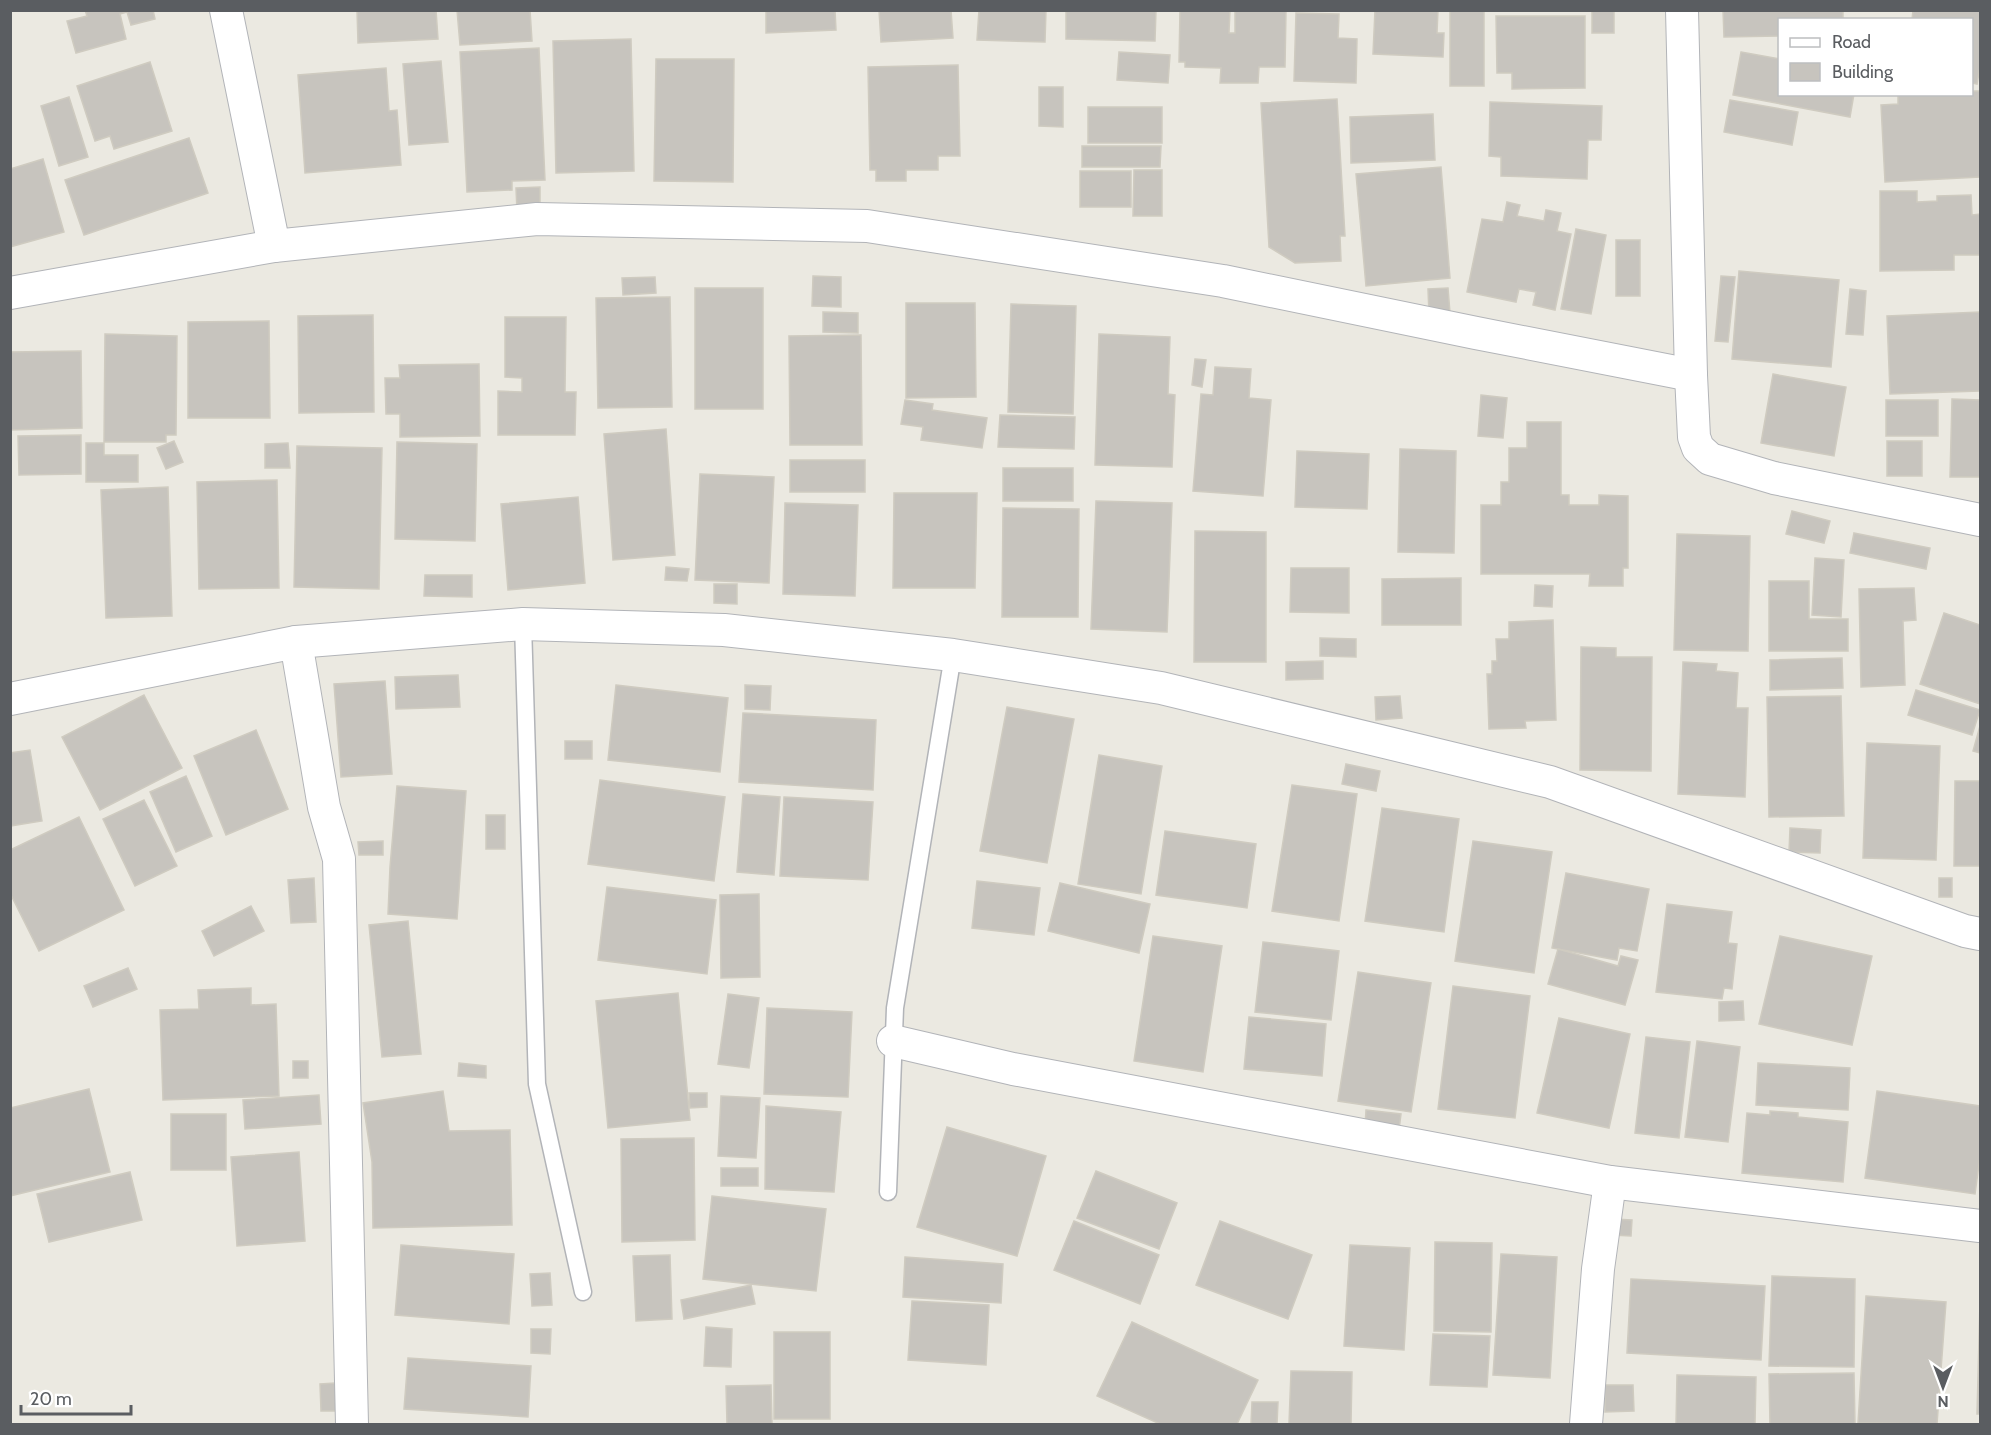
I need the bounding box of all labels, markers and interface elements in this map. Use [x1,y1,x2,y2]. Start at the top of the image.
legend [1778,18,1973,96]
text: Road [1832,31,1871,53]
text: Building [1832,61,1894,83]
north arrow [1913,1357,1973,1417]
scale bar [21,1378,130,1416]
text: 20 m [30,1388,72,1410]
text: N [1937,1392,1949,1411]

